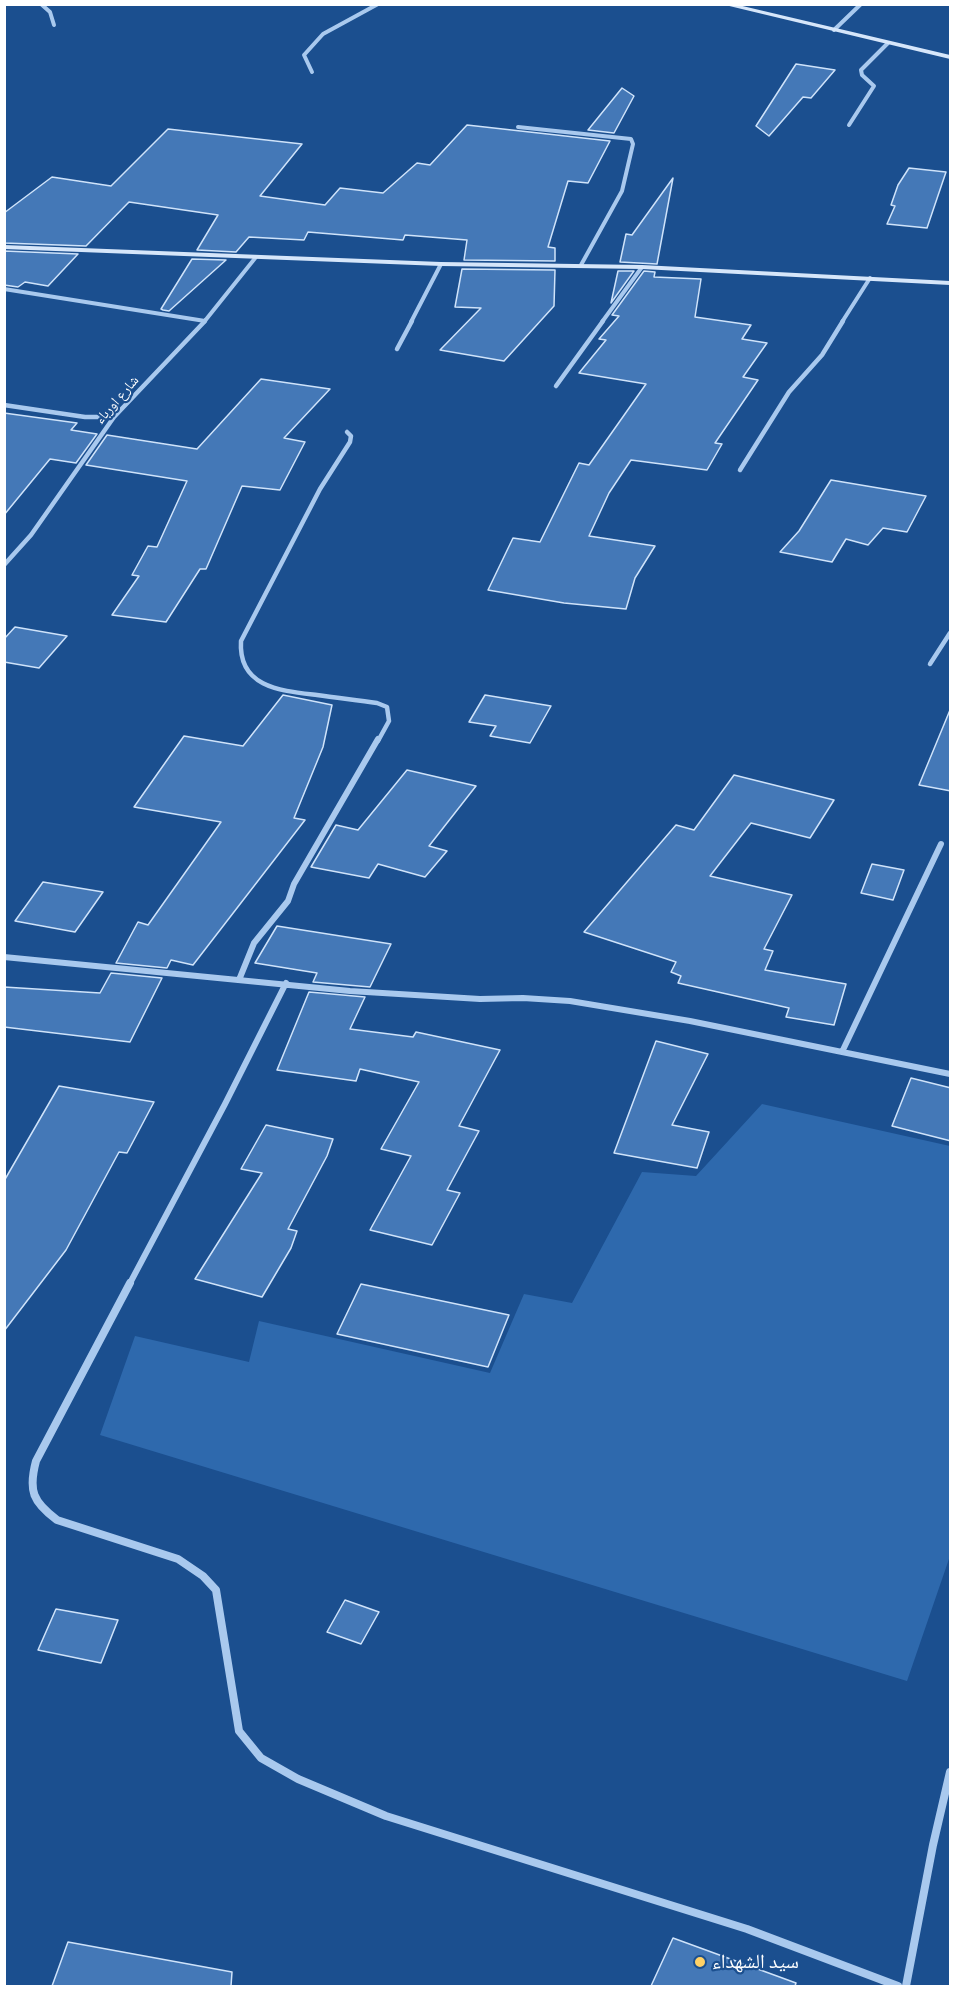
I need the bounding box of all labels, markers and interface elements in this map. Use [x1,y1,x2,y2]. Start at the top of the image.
street label: شارع اورباء [92,372,142,428]
place label: سيد الشهداء [712,1950,799,1974]
marker: سيد الشهداء [693,1955,707,1969]

